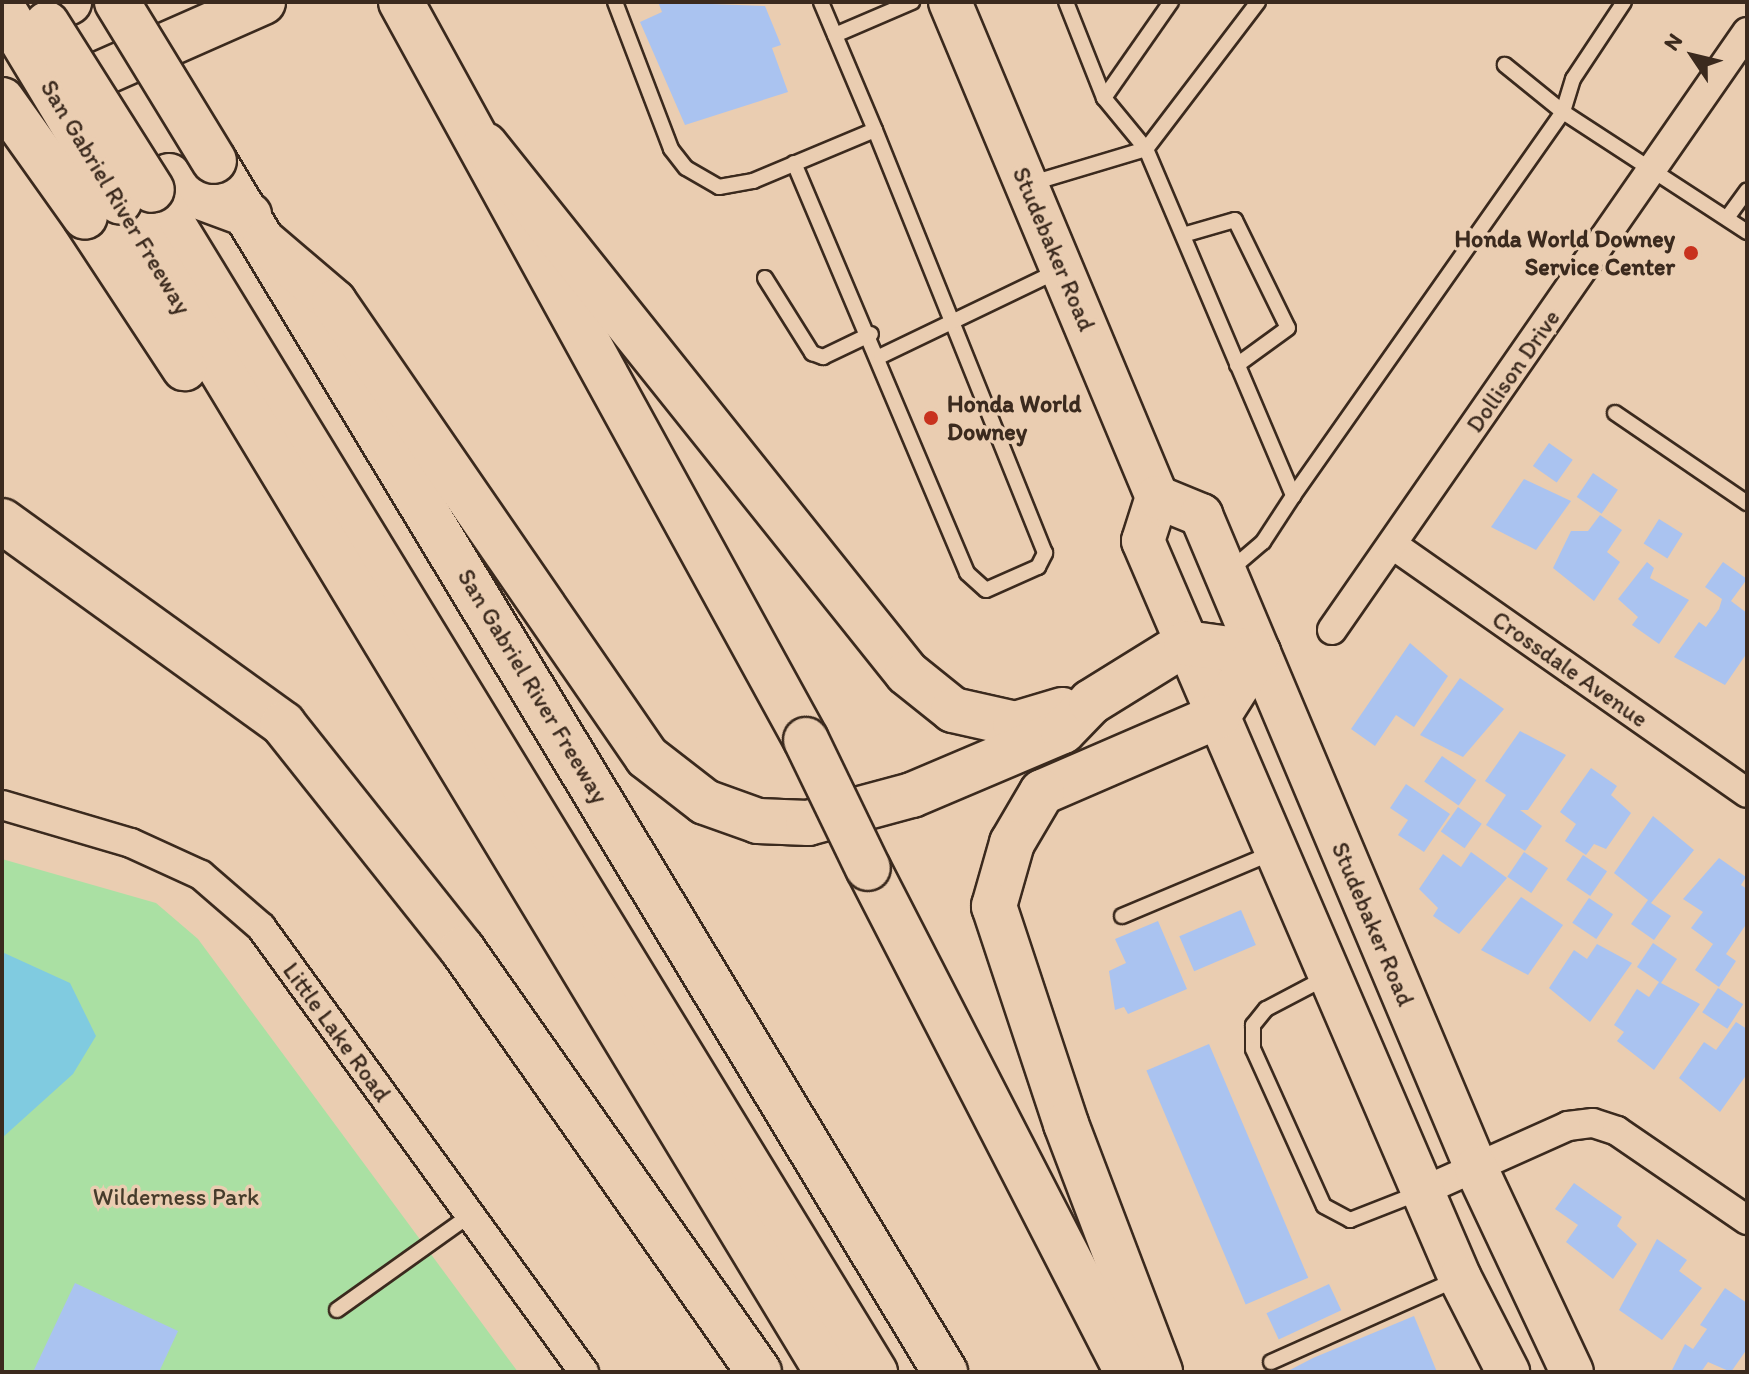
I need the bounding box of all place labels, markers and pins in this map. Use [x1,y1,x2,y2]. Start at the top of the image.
place label: Honda World Downey Service Center [1456,225,1675,281]
marker: Honda World Downey Service Center [1682,244,1700,262]
place label: Honda World Downey [947,390,1081,446]
marker: Honda World Downey [922,409,940,427]

